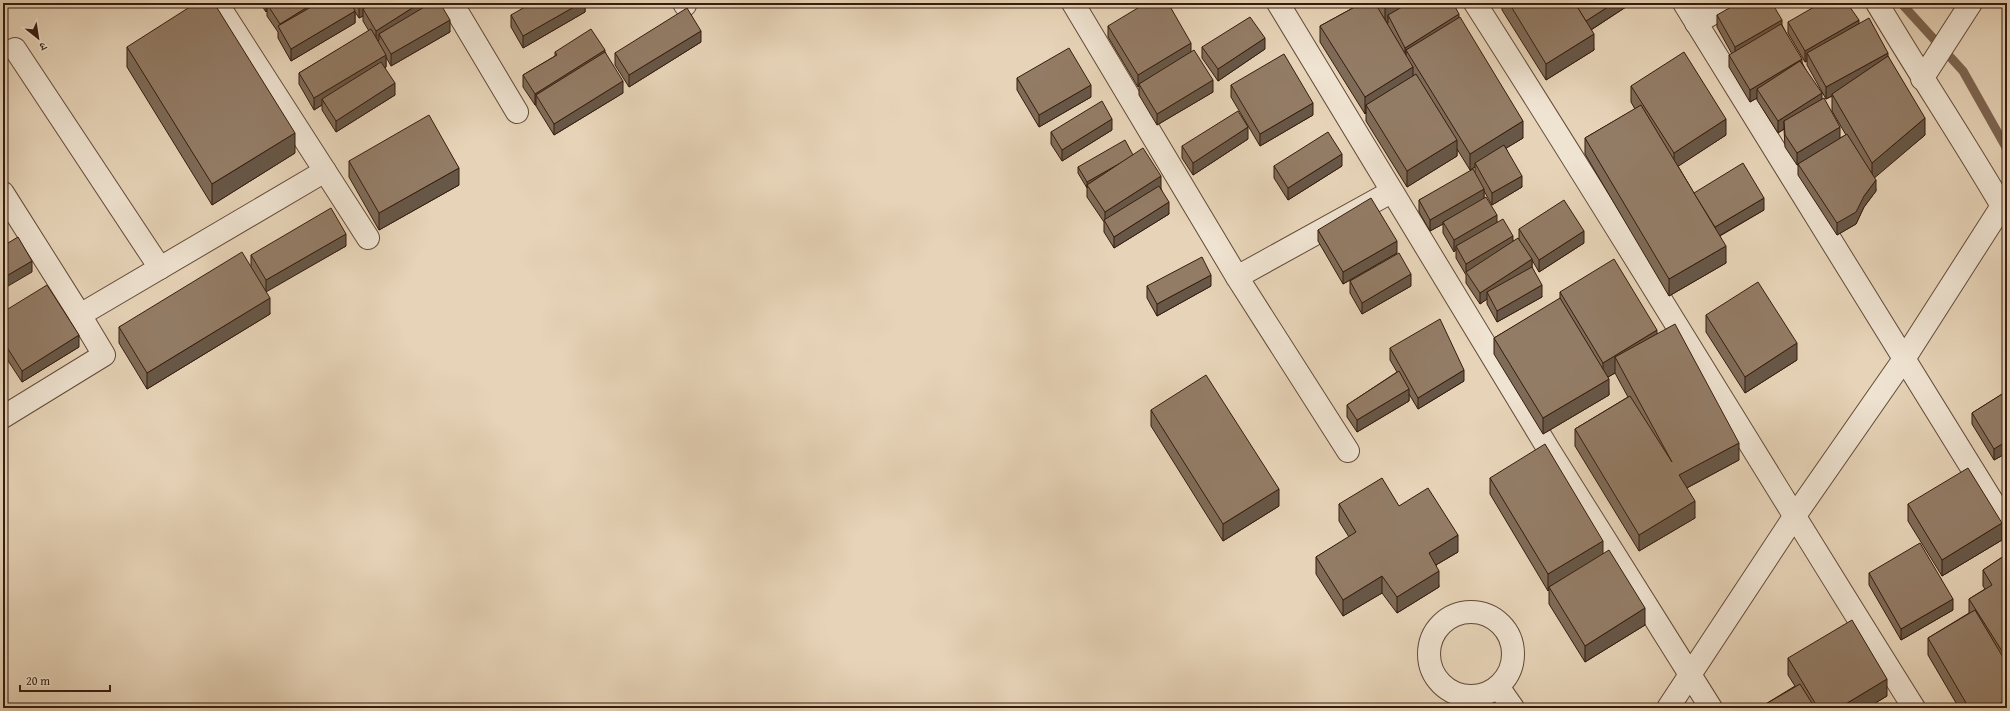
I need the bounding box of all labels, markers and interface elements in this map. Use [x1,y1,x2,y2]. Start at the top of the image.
north arrow [18,18,58,58]
text: उ [35,38,50,56]
scale bar [20,667,110,693]
text: 20 m [26,672,50,689]

